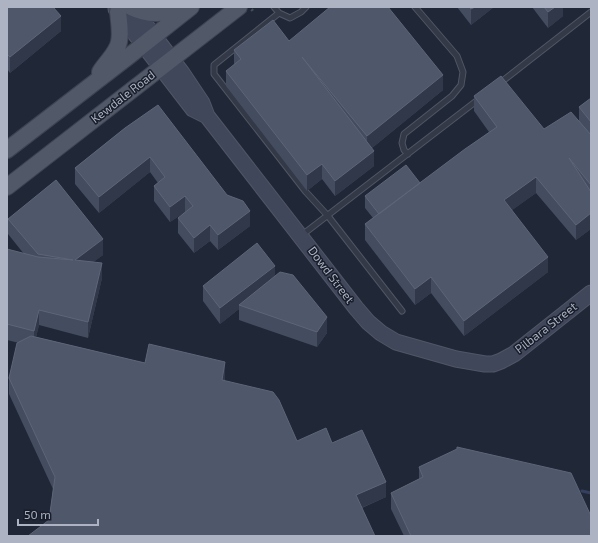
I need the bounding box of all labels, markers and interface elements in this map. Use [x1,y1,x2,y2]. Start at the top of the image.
street label: Kewdale Road [88,67,157,125]
street label: Dowd Street [306,243,358,306]
street label: Pilbara Street [512,299,579,356]
scale bar [18,501,98,527]
text: 50 m [24,507,51,521]

